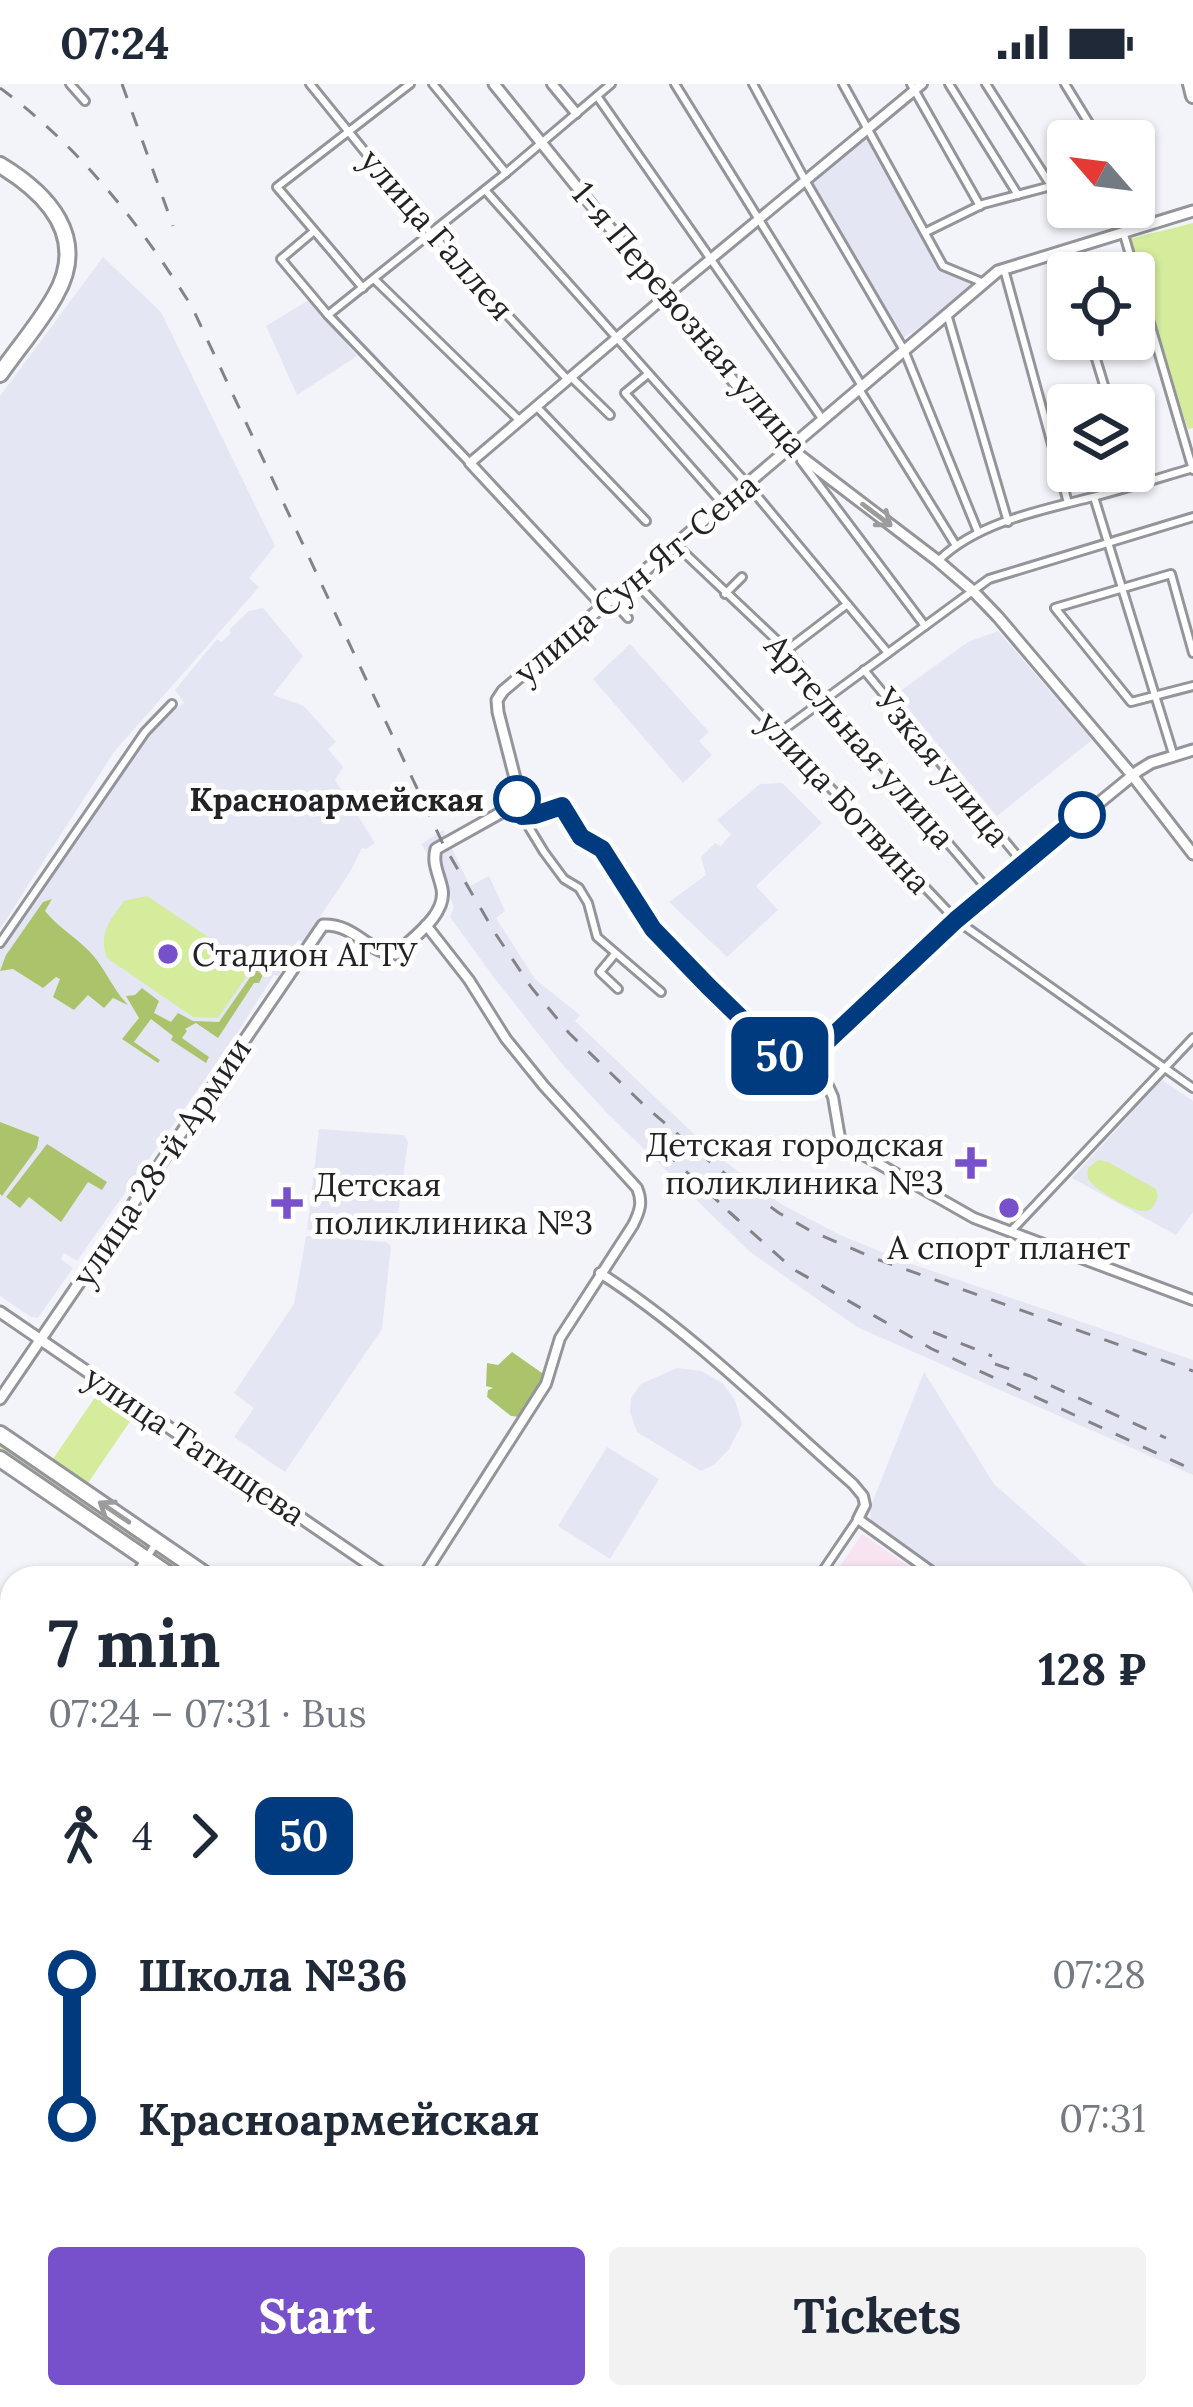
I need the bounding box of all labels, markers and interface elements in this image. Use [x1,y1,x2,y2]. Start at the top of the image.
text: 07:24 [60,14,170,71]
north arrow [1047,120,1155,228]
map controls [1047,120,1155,492]
street label: улица Галлея [351,140,523,328]
street label: 1-я Перевозная улица [563,173,817,465]
button: locate [1047,252,1155,360]
button: layers [1047,384,1155,492]
street label: улица Сун Ят-Сена [505,463,767,693]
one-way arrow [860,502,893,527]
street label: Артельная улица [755,625,964,857]
street label: Узкая улица [866,679,1020,855]
street label: улица Ботвина [749,702,941,902]
marker: Красноармейская [495,777,539,821]
place label: Красноармейская [189,778,484,820]
unlabelled marker [1060,793,1104,837]
place label: Стадион АГТУ [192,933,418,975]
marker: Стадион АГТУ [155,941,181,967]
line badge: 50 [726,1017,834,1095]
street label: улица 28-й Армии [62,1029,260,1295]
text: 50 [755,1029,805,1083]
place label: Детская городская поликлиника №3 [646,1123,944,1203]
marker: Детская городская поликлиника №3 [955,1147,987,1179]
place label: Детская поликлиника №3 [314,1163,593,1243]
marker: Детская поликлиника №3 [271,1187,303,1219]
marker: А спорт планет [996,1195,1022,1221]
place label: А спорт планет [887,1226,1130,1268]
street label: улица Татищева [76,1356,314,1534]
one-way arrow [97,1500,131,1525]
text: 7 min [48,1601,221,1685]
text: 128 ₽ [1038,1640,1146,1697]
text: 07:24 – 07:31 · Bus [48,1688,366,1738]
icon: walk [48,1803,114,1869]
icon: forward [171,1803,237,1869]
text: 50 [279,1809,329,1863]
text: 4 [132,1811,153,1861]
text: Школа №36 [138,1946,408,2003]
text: 07:28 [1052,1949,1146,1999]
text: Красноармейская [138,2090,540,2147]
text: 07:31 [1059,2093,1146,2143]
button: Start [48,2247,585,2385]
button: Tickets [609,2247,1146,2385]

